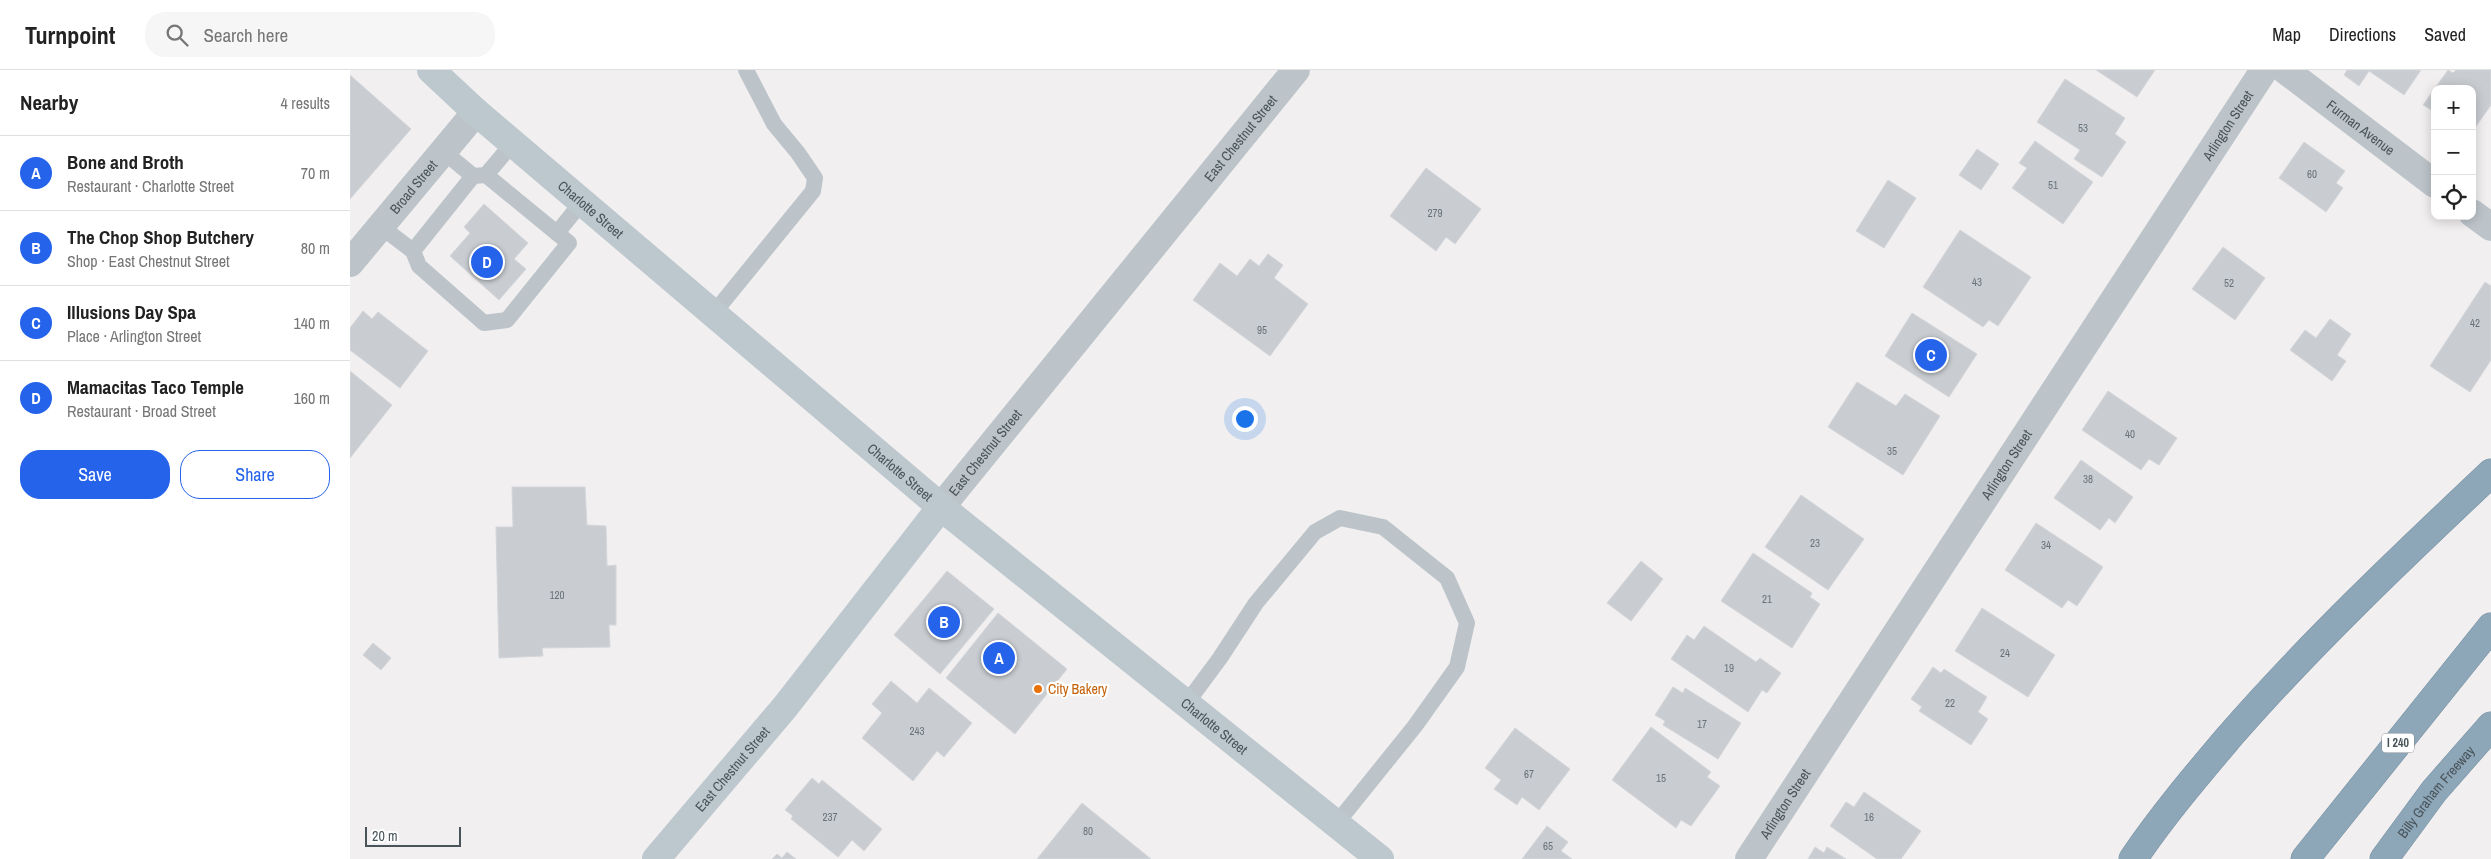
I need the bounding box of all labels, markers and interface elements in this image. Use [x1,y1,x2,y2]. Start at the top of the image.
search box [145,12,495,57]
text: Turnpoint [25,19,115,51]
icon: search [163,21,191,49]
text: Search here [203,22,288,48]
text: Map [2272,22,2301,47]
text: Directions [2329,22,2396,47]
text: Saved [2424,22,2466,47]
map controls [2431,85,2476,220]
button: + [2431,85,2476,130]
street label: Arlington Street [2198,87,2257,165]
text: Nearby [20,88,78,117]
street label: East Chestnut Street [1200,91,1281,185]
text: 4 results [280,92,330,114]
street label: Furman Avenue [2323,96,2398,159]
house number: 53 [2078,121,2088,135]
button: − [2431,130,2476,175]
text: Bone and Broth [67,149,184,175]
street label: Broad Street [386,156,441,218]
text: A [31,162,41,184]
text: 70 m [301,162,330,184]
house number: 60 [2307,167,2317,181]
text: Restaurant · Charlotte Street [67,175,234,197]
button: locate [2431,175,2476,220]
street label: Charlotte Street [554,176,627,242]
house number: 51 [2048,178,2058,192]
house number: 279 [1427,206,1443,220]
text: The Chop Shop Butchery [67,224,254,250]
text: B [31,237,41,259]
text: 80 m [301,237,330,259]
pin: D [471,243,503,281]
text: Shop · East Chestnut Street [67,250,230,272]
house number: 43 [1972,275,1982,289]
house number: 52 [2224,276,2234,290]
text: Illusions Day Spa [67,299,196,325]
text: C [31,312,41,334]
text: 140 m [294,312,330,334]
house number: 42 [2470,316,2480,330]
house number: 95 [1257,323,1267,337]
text: Place · Arlington Street [67,325,201,347]
pin: C [1915,336,1947,374]
text: Mamacitas Taco Temple [67,374,244,400]
text: D [31,387,41,409]
text: 160 m [294,387,330,409]
text: Restaurant · Broad Street [67,400,216,422]
street label: East Chestnut Street [945,406,1026,500]
your location [1232,406,1258,432]
street label: Arlington Street [1977,426,2036,504]
house number: 40 [2125,427,2135,441]
street label: Charlotte Street [864,439,937,505]
house number: 35 [1887,444,1897,458]
button: Save [20,450,170,499]
button: Share [180,450,330,499]
house number: 38 [2083,472,2093,486]
house number: 23 [1810,536,1820,550]
house number: 34 [2041,538,2051,552]
house number: 120 [549,588,565,602]
house number: 21 [1762,592,1772,606]
pin: B [928,603,960,641]
pin: A [983,639,1015,677]
house number: 24 [2000,646,2010,660]
house number: 19 [1724,661,1734,675]
place label: City Bakery [1048,680,1108,698]
marker: City Bakery [1032,683,1044,695]
street label: Charlotte Street [1177,694,1251,758]
house number: 22 [1945,696,1955,710]
house number: 17 [1697,717,1707,731]
street label: East Chestnut Street [691,723,774,815]
house number: 243 [909,724,925,738]
road number: I 240 [2382,734,2414,752]
street label: Billy Graham Freeway [2393,742,2479,842]
street label: Arlington Street [1755,765,1814,843]
house number: 67 [1524,767,1534,781]
house number: 15 [1656,771,1666,785]
house number: 237 [822,810,838,824]
house number: 16 [1864,810,1874,824]
scale bar [365,824,461,847]
house number: 80 [1083,824,1093,838]
text: 20 m [372,827,398,845]
house number: 65 [1543,839,1553,853]

